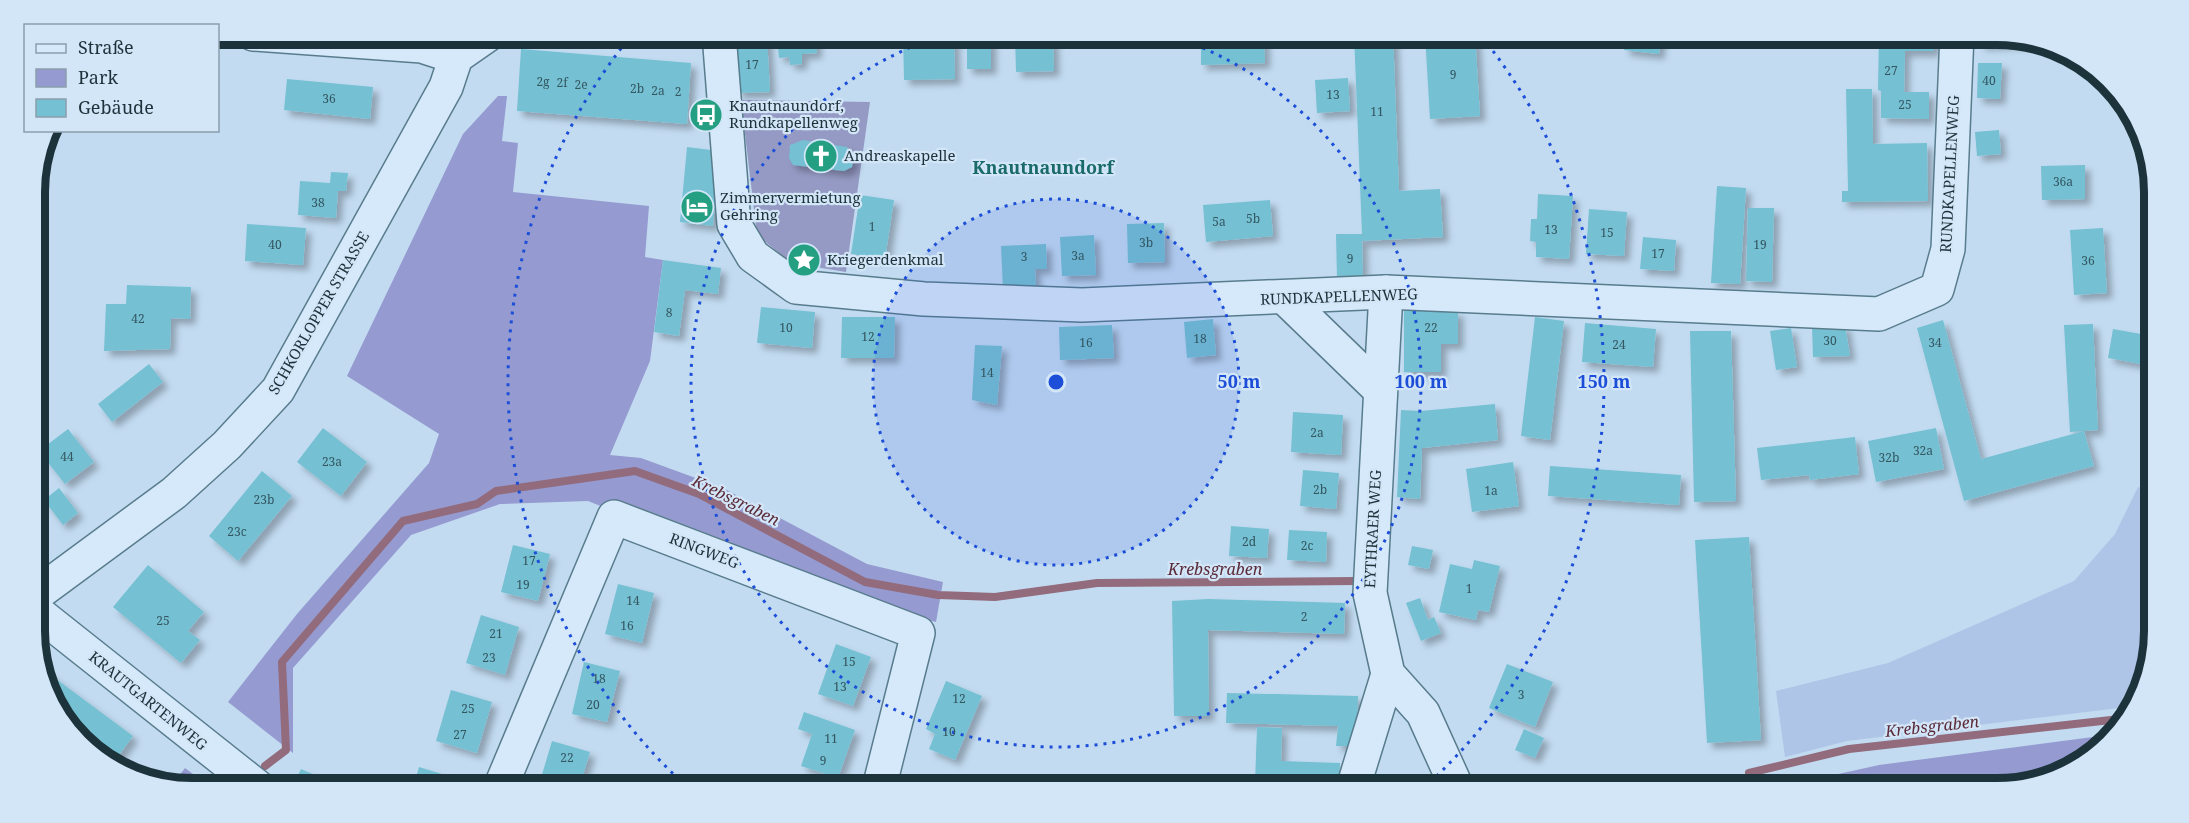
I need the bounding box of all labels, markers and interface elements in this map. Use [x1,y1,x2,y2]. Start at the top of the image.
legend [24,24,219,132]
text: Straße [78,35,134,59]
house number: 17 [745,56,759,73]
house number: 27 [1884,62,1898,79]
text: Park [78,65,118,89]
house number: 9 [1450,66,1456,83]
house number: 40 [1982,72,1996,89]
house number: 2g [536,73,550,90]
house number: 2f [556,74,569,91]
house number: 2e [574,76,588,93]
house number: 2b [630,80,644,97]
house number: 2a [651,82,665,99]
house number: 2 [675,83,681,100]
house number: 13 [1326,86,1340,103]
house number: 36 [322,90,336,107]
street label: RUNDKAPELLENWEG [1935,94,1963,253]
text: Gebäude [78,95,154,119]
place label: Knautnaundorf, Rundkapellenweg [729,95,858,132]
house number: 25 [1898,96,1912,113]
bus stop icon: Knautnaundorf, Rundkapellenweg [688,97,724,133]
house number: 11 [1370,103,1384,120]
church icon: Andreaskapelle [803,138,839,174]
place label: Andreaskapelle [844,145,956,165]
district label: Knautnaundorf [972,155,1115,179]
house number: 36a [2053,173,2073,190]
place label: Zimmervermietung Gehring [720,187,860,224]
hotel icon: Zimmervermietung Gehring [679,189,715,225]
house number: 38 [311,194,325,211]
house number: 5b [1246,210,1260,227]
house number: 5a [1212,213,1226,230]
house number: 1 [869,218,875,235]
house number: 13 [1544,221,1558,238]
house number: 15 [1600,224,1614,241]
street label: SCHKORLOPPER STRASSE [263,227,373,398]
house number: 3b [1139,234,1153,251]
house number: 40 [268,236,282,253]
house number: 19 [1753,236,1767,253]
place icon: Kriegerdenkmal [786,242,822,278]
house number: 17 [1651,245,1665,262]
house number: 3a [1071,247,1085,264]
house number: 3 [1021,248,1028,265]
place label: Kriegerdenkmal [827,249,944,269]
house number: 9 [1347,250,1353,267]
house number: 36 [2081,252,2095,269]
street label: RUNDKAPELLENWEG [1260,283,1418,309]
house number: 8 [666,304,673,321]
house number: 42 [131,310,145,327]
house number: 10 [779,319,793,336]
house number: 22 [1424,319,1438,336]
house number: 12 [861,328,875,345]
house number: 18 [1193,330,1207,347]
house number: 30 [1823,332,1837,349]
house number: 16 [1079,334,1093,351]
house number: 34 [1928,334,1942,351]
house number: 24 [1612,336,1626,353]
house number: 14 [980,364,994,381]
text: 50 m [1218,369,1261,393]
text: 100 m [1395,369,1448,393]
text: 150 m [1578,369,1631,393]
centre of rings [1046,372,1066,392]
house number: 2a [1310,424,1324,441]
house number: 32a [1913,442,1933,459]
house number: 44 [60,448,74,465]
house number: 32b [1879,449,1899,466]
house number: 23a [322,453,342,470]
water label: Krebsgraben [688,469,784,531]
street label: EYTHRAER WEG [1359,469,1385,589]
house number: 2b [1313,481,1327,498]
house number: 1a [1484,482,1498,499]
house number: 23b [254,491,274,508]
house number: 23c [227,523,247,540]
street label: RINGWEG [667,528,742,573]
house number: 2d [1242,533,1257,550]
house number: 2c [1301,537,1313,554]
house number: 17 [522,552,536,569]
water label: Krebsgraben [1167,558,1263,580]
house number: 19 [516,576,530,593]
house number: 1 [1466,580,1472,597]
house number: 14 [626,592,640,609]
house number: 2 [1301,608,1307,625]
house number: 25 [156,612,170,629]
house number: 16 [620,617,634,634]
house number: 21 [489,625,503,642]
street label: KRAUTGARTENWEG [85,646,212,754]
house number: 23 [482,649,496,666]
house number: 15 [842,653,856,670]
house number: 18 [592,670,606,687]
house number: 13 [833,678,847,695]
house number: 3 [1518,686,1525,703]
house number: 12 [952,690,966,707]
house number: 20 [586,696,600,713]
house number: 25 [461,700,475,717]
water label: Krebsgraben [1883,710,1981,742]
house number: 10 [942,723,956,740]
house number: 27 [453,726,467,743]
house number: 11 [824,730,838,747]
house number: 22 [560,749,574,766]
house number: 9 [820,752,826,769]

